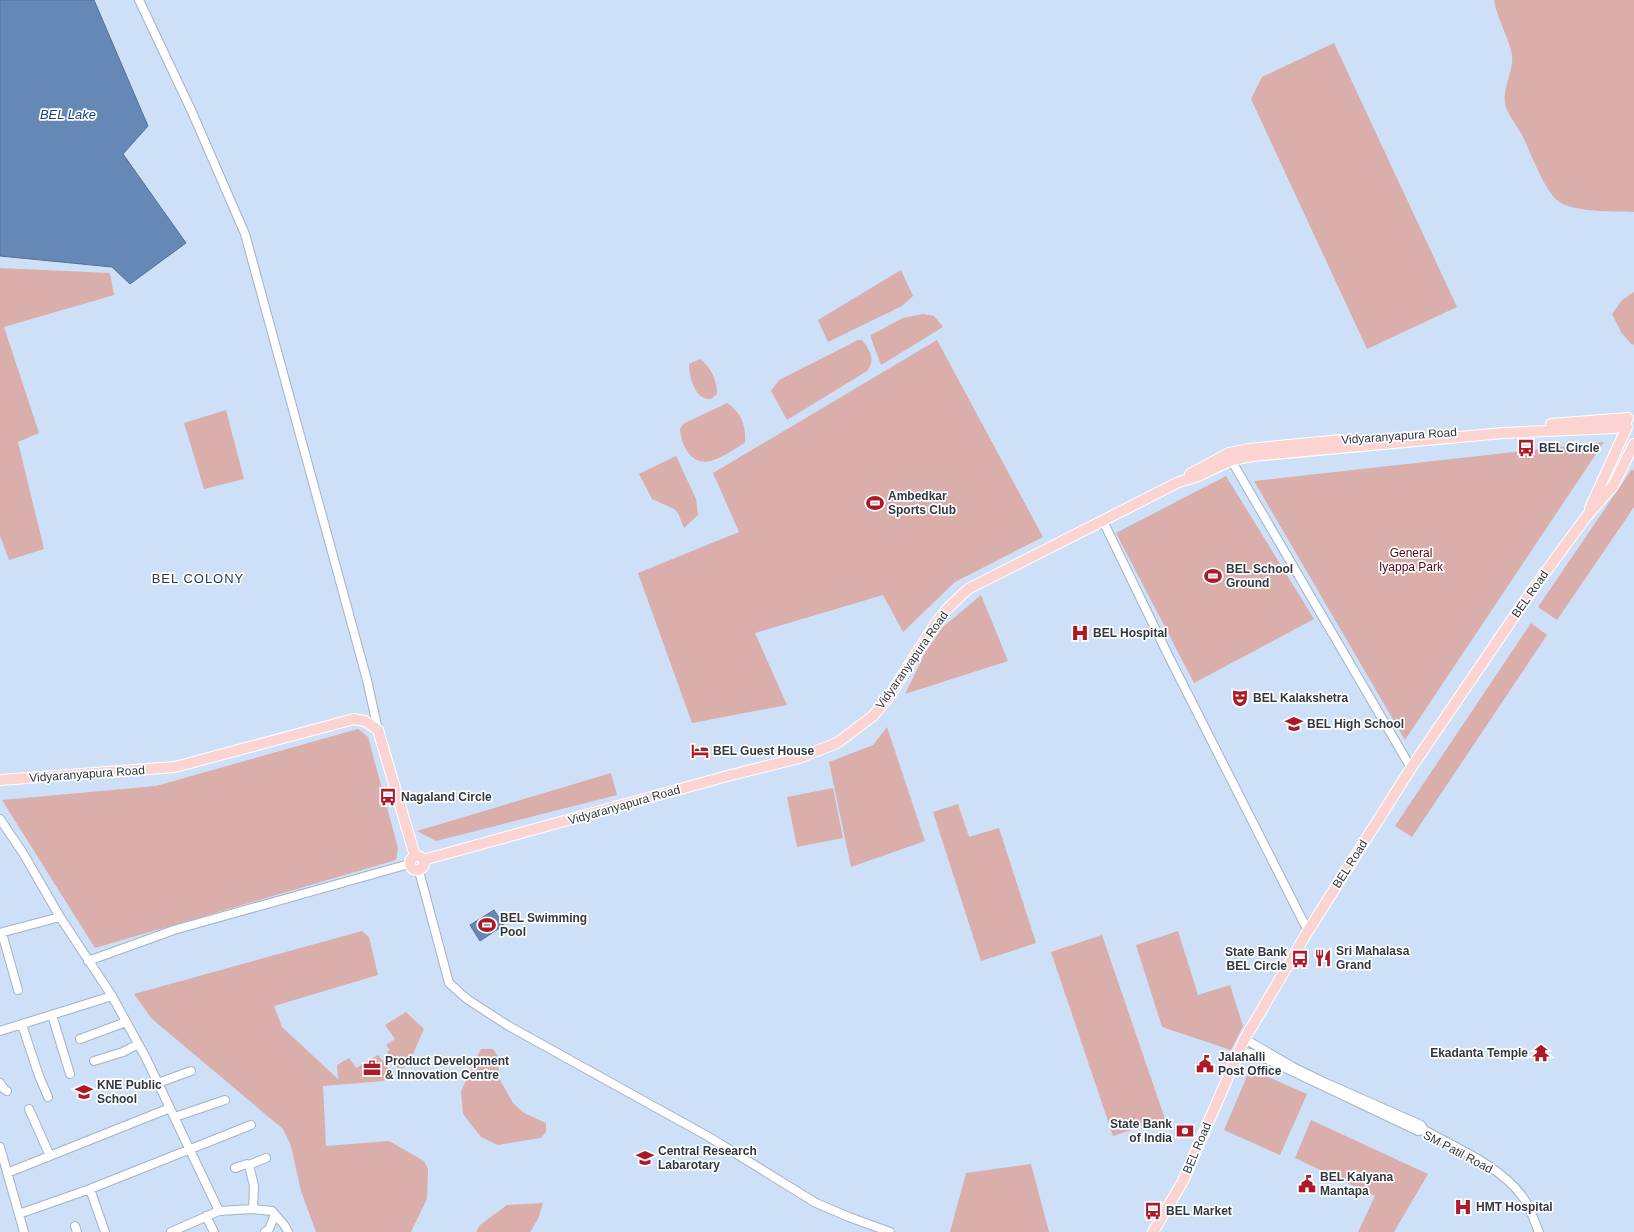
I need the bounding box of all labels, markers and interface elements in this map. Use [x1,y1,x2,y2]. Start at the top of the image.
water label: BEL Lake [40,107,96,122]
street label: Vidyaranyapura Road [1341,425,1457,447]
bus stop icon: BEL Circle [1516,438,1536,458]
place label: BEL Circle [1539,441,1600,455]
place label: Ambedkar Sports Club [888,489,956,517]
sports icon: Ambedkar Sports Club [865,493,885,513]
park label: General Iyappa Park [1379,546,1444,574]
place label: BEL School Ground [1226,562,1293,590]
sports icon: BEL School Ground [1203,566,1223,586]
street label: BEL Road [1509,568,1551,620]
district label: BEL COLONY [152,571,244,586]
street label: Vidyaranyapura Road [873,609,951,711]
hospital icon: BEL Hospital [1070,623,1090,643]
place label: BEL Hospital [1093,626,1167,640]
theatre icon: BEL Kalakshetra [1230,688,1250,708]
place label: BEL Kalakshetra [1253,691,1348,705]
school or university icon: BEL High School [1284,714,1304,734]
place label: BEL High School [1307,717,1404,731]
hotel icon: BEL Guest House [690,741,710,761]
place label: BEL Guest House [713,744,814,758]
street label: Vidyaranyapura Road [29,763,145,785]
street label: Vidyaranyapura Road [566,782,682,828]
bus stop icon: Nagaland Circle [378,787,398,807]
place label: Nagaland Circle [401,790,492,804]
street label: BEL Road [1330,837,1370,891]
place label: BEL Swimming Pool [500,911,587,939]
sports icon: BEL Swimming Pool [477,915,497,935]
place label: Sri Mahalasa Grand [1336,944,1410,972]
place label: State Bank BEL Circle [1225,945,1287,973]
restaurant icon: Sri Mahalasa Grand [1313,948,1333,968]
bus stop icon: State Bank BEL Circle [1290,949,1310,969]
temple icon: Ekadanta Temple [1531,1043,1551,1063]
place label: Ekadanta Temple [1430,1046,1528,1060]
place label: Jalahalli Post Office [1218,1050,1282,1078]
place label: Product Development & Innovation Centre [385,1054,509,1082]
public building icon: Jalahalli Post Office [1195,1054,1215,1074]
office icon: Product Development & Innovation Centre [362,1058,382,1078]
place label: KNE Public School [97,1078,162,1106]
school or university icon: KNE Public School [74,1082,94,1102]
place label: State Bank of India [1110,1117,1172,1145]
street label: BEL Road [1180,1120,1214,1176]
bank icon: State Bank of India [1175,1121,1195,1141]
street label: SM Patil Road [1421,1128,1495,1176]
place label: Central Research Labarotary [658,1144,757,1172]
school or university icon: Central Research Labarotary [635,1148,655,1168]
place label: BEL Kalyana Mantapa [1320,1170,1393,1198]
public building icon: BEL Kalyana Mantapa [1297,1174,1317,1194]
hospital icon: HMT Hospital [1453,1197,1473,1217]
place label: HMT Hospital [1476,1200,1553,1214]
bus stop icon: BEL Market [1143,1201,1163,1221]
place label: BEL Market [1166,1204,1232,1218]

